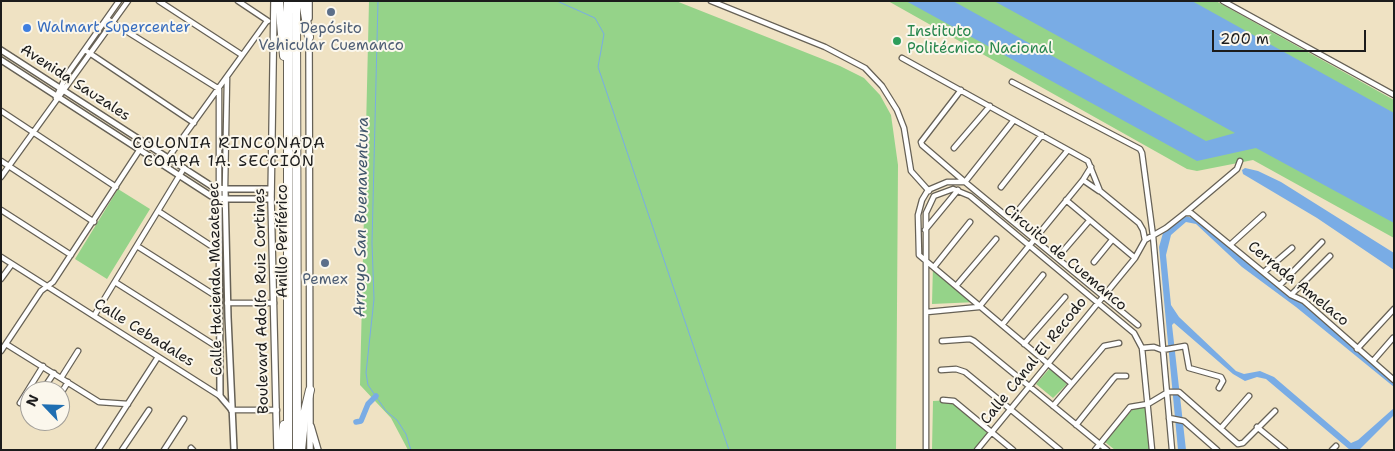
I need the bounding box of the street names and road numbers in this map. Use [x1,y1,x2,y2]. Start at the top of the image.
street label: Avenida Sauzales [17,41,133,125]
street label: Calle Hacienda Mazatepec [205,182,227,376]
street label: Anillo Periférico [274,184,292,298]
street label: Boulevard Adolfo Ruiz Cortines [251,188,273,414]
street label: Circuito de Cuemanco [1000,201,1130,315]
street label: Cerrada Amelaco [1244,238,1352,330]
street label: Calle Canal El Recodo [977,294,1091,428]
street label: Calle Cebadales [91,295,197,371]

